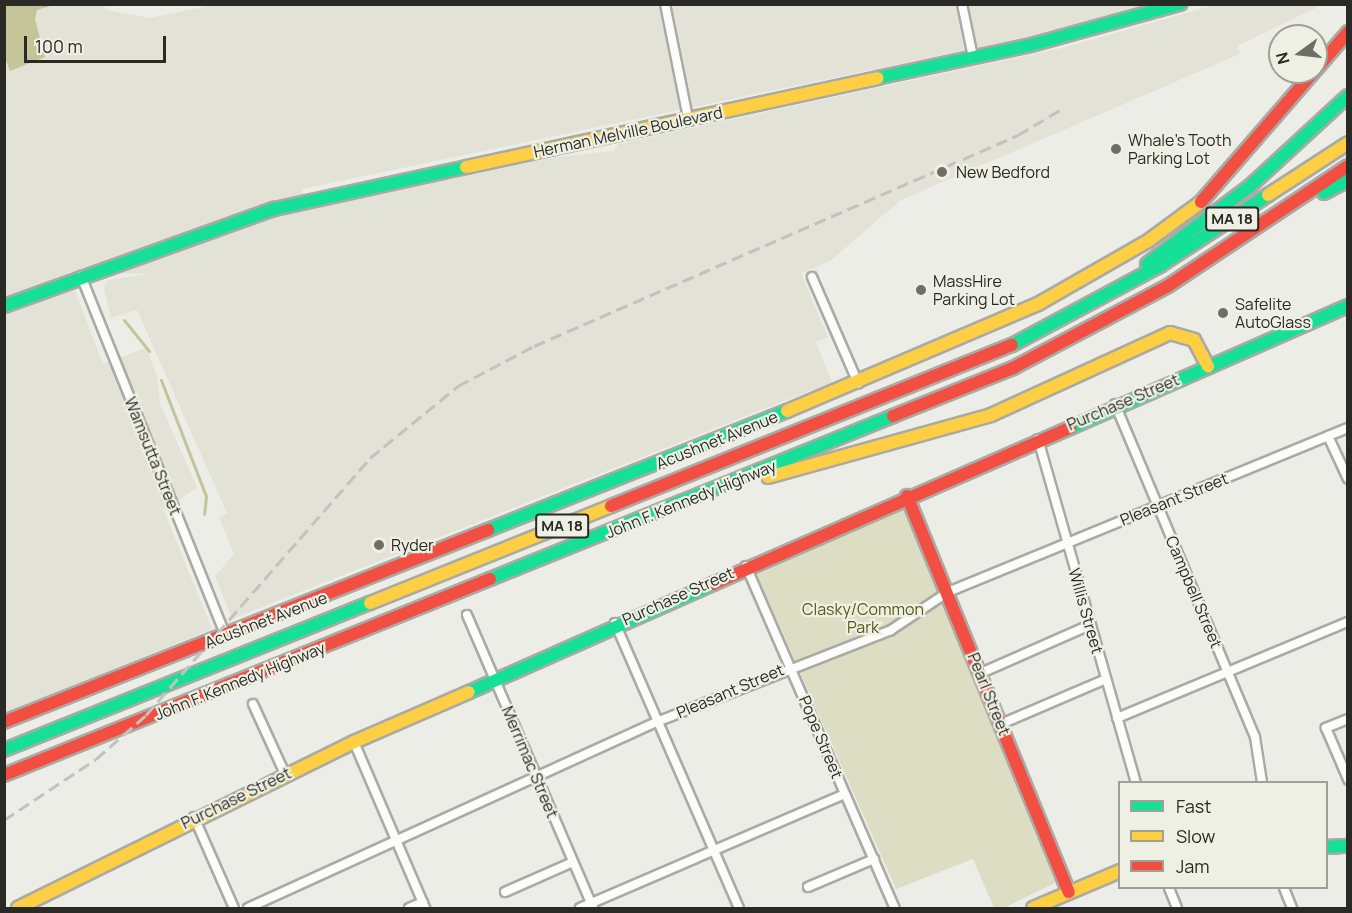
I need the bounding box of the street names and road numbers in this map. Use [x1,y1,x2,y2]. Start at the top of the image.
street label: Herman Melville Boulevard [532,103,724,161]
road number: MA 18 [1205,207,1259,231]
street label: Purchase Street [1064,370,1182,434]
street label: Wamsutta Street [121,394,185,518]
street label: Acushnet Avenue [653,407,781,473]
street label: John F. Kennedy Highway [603,456,779,542]
street label: Pleasant Street [1117,469,1231,529]
road number: MA 18 [535,514,589,538]
street label: Campbell Street [1162,533,1226,651]
street label: Purchase Street [619,563,737,629]
street label: Willis Street [1065,566,1107,656]
street label: Acushnet Avenue [202,588,330,652]
street label: John F. Kennedy Highway [152,638,328,724]
street label: Pearl Street [964,650,1014,738]
street label: Pleasant Street [673,660,787,722]
street label: Pope Street [795,693,847,781]
street label: Merrimac Street [498,703,562,821]
street label: Purchase Street [178,763,294,833]

